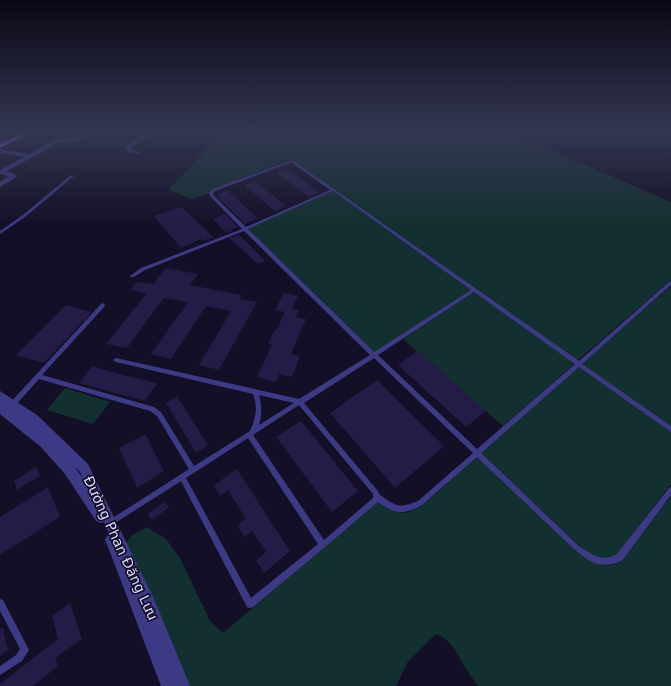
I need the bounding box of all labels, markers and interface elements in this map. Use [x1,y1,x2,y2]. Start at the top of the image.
street label: Đường Phan Đăng Lưu [81,474,161,622]

